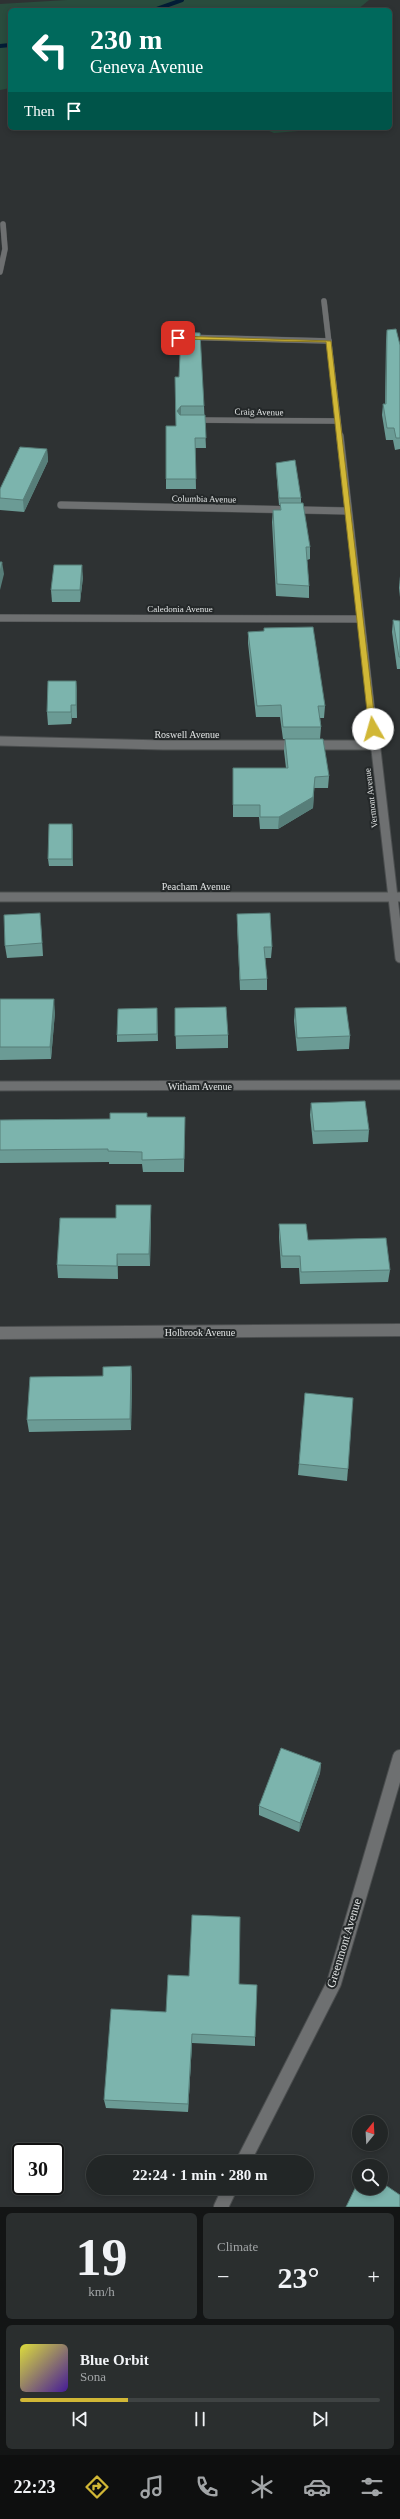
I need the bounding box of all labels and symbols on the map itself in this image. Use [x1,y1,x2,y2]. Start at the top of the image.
pin [161,321,195,355]
street label: Craig Avenue [234,407,284,417]
street label: Columbia Avenue [172,493,236,505]
street label: Caledonia Avenue [147,604,213,614]
position arrow [352,708,394,750]
street label: Roswell Avenue [154,729,220,740]
street label: Vermont Avenue [362,768,380,828]
street label: Peacham Avenue [162,881,231,892]
street label: Witham Avenue [168,1081,233,1092]
street label: Holbrook Avenue [165,1327,236,1338]
street label: Greenmont Avenue [324,1897,364,1989]
north arrow [352,2115,388,2151]
speed limit sign: 30 [12,2143,64,2195]

